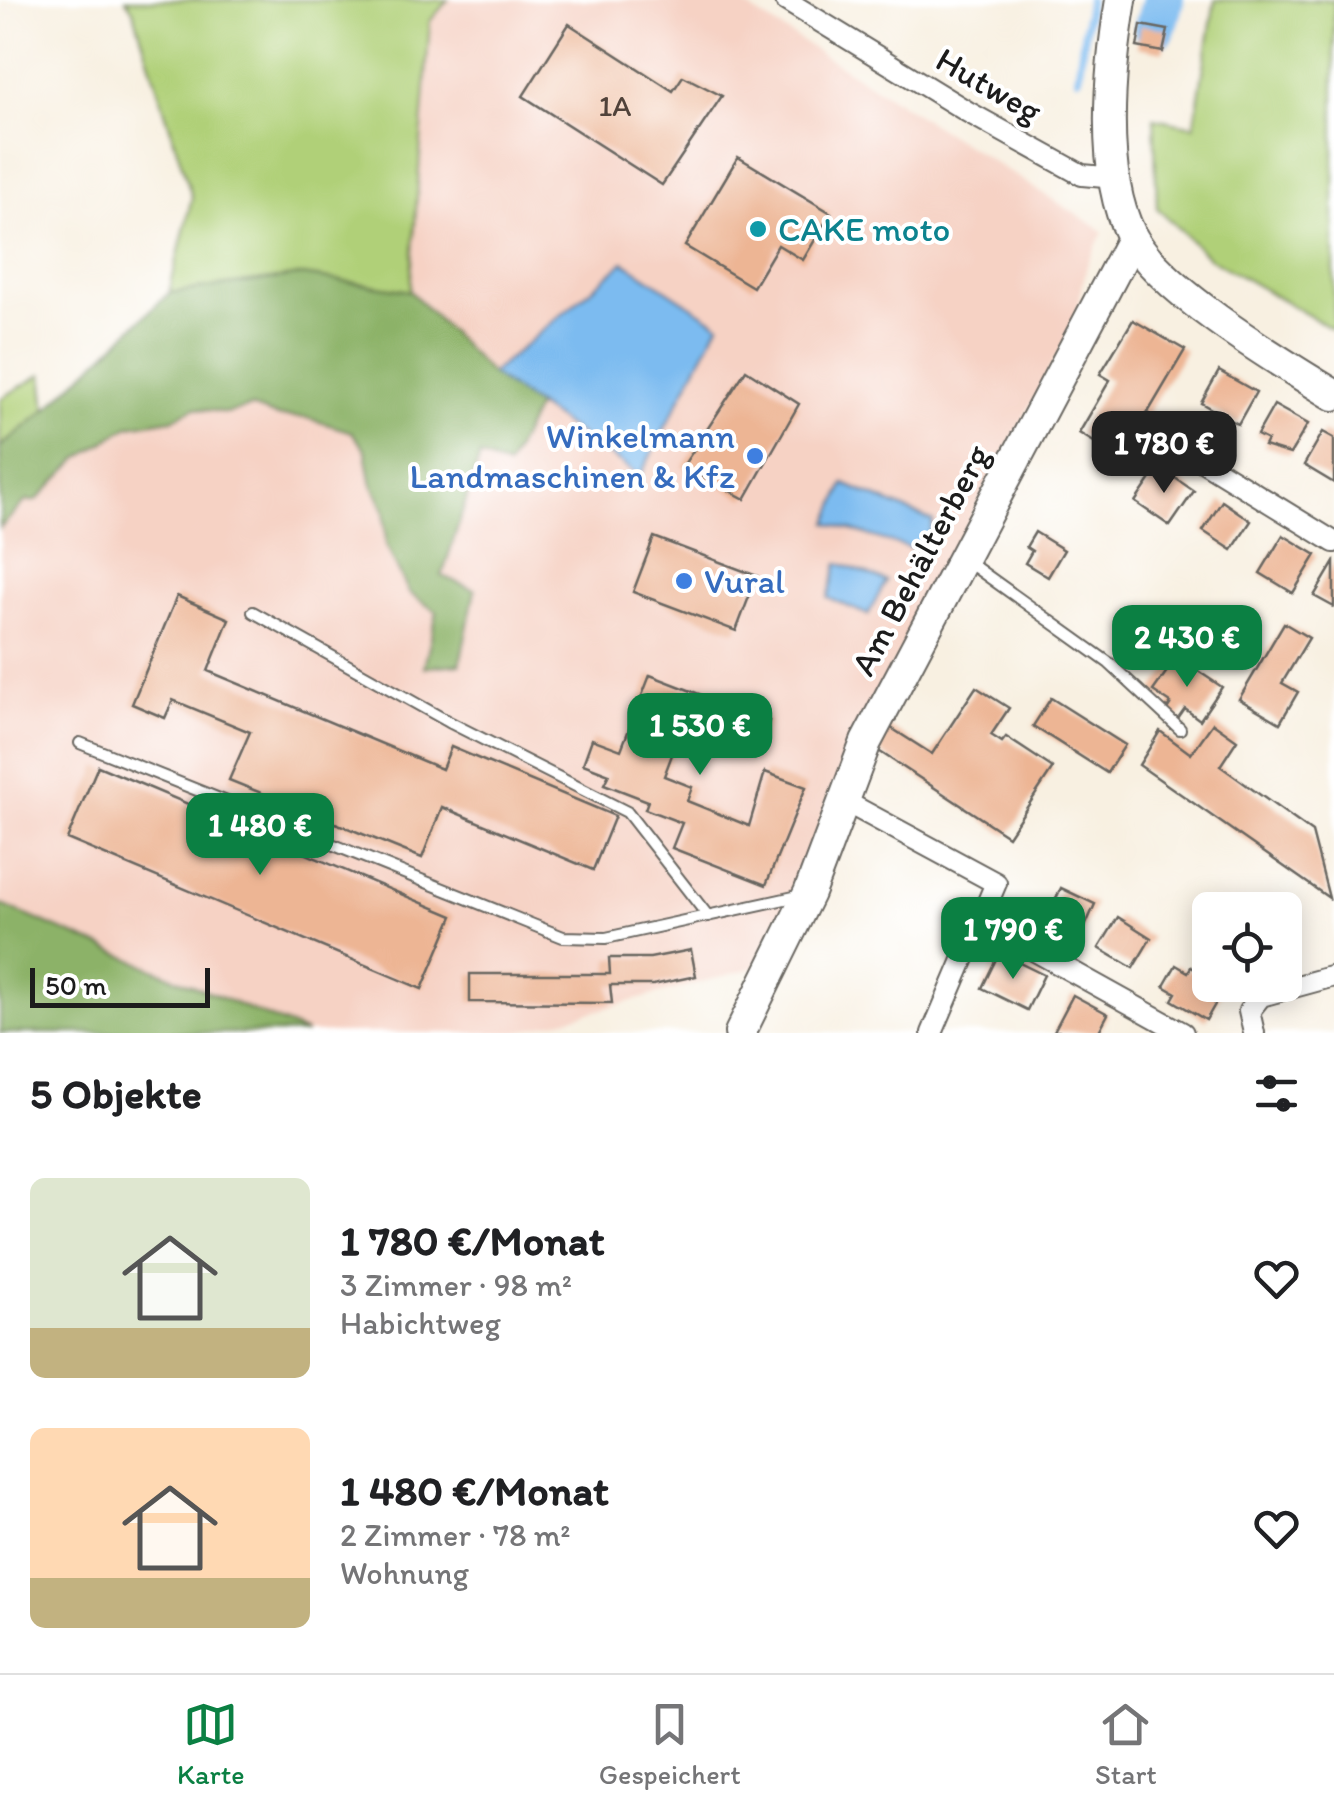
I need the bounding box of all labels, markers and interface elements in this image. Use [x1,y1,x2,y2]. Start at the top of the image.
street label: Hutweg [929,38,1049,132]
house number: 1A [598,87,632,124]
place label: CAKE moto [778,208,950,250]
marker: CAKE moto [747,218,769,240]
pin: 1 780 € [1072,411,1256,496]
place label: Winkelmann Landmaschinen & Kfz [410,415,735,497]
text: 1 780 € [1114,424,1214,462]
street label: Am Behälterberg [842,437,998,682]
marker: Winkelmann Landmaschinen & Kfz [744,445,766,467]
place label: Vural [704,560,785,602]
marker: Vural [673,570,695,592]
pin: 2 430 € [1095,605,1279,690]
text: 2 430 € [1134,618,1240,656]
pin: 1 530 € [608,693,792,778]
text: 1 530 € [649,706,751,744]
pin: 1 480 € [168,793,352,878]
text: 1 480 € [208,806,312,844]
map controls [1192,892,1302,1002]
button: locate [1192,892,1302,1002]
pin: 1 790 € [921,897,1105,982]
text: 1 790 € [963,910,1063,948]
scale bar [30,963,210,1008]
text: 50 m [45,968,107,1002]
icon: filters [1249,1066,1304,1121]
text: 5 Objekte [30,1068,202,1119]
text: 1 780 €/Monat [340,1215,604,1266]
icon: home [110,1218,230,1338]
icon: heart [1249,1251,1304,1306]
text: 3 Zimmer · 98 m² [340,1266,572,1304]
text: Habichtweg [340,1304,501,1342]
text: 1 480 €/Monat [340,1465,609,1516]
icon: home [110,1468,230,1588]
icon: heart [1249,1501,1304,1556]
text: 2 Zimmer · 78 m² [340,1516,571,1554]
text: Wohnung [340,1554,469,1592]
tab: Karte [177,1697,244,1791]
tab: Gespeichert [599,1697,741,1791]
tab: Start [1095,1697,1157,1791]

